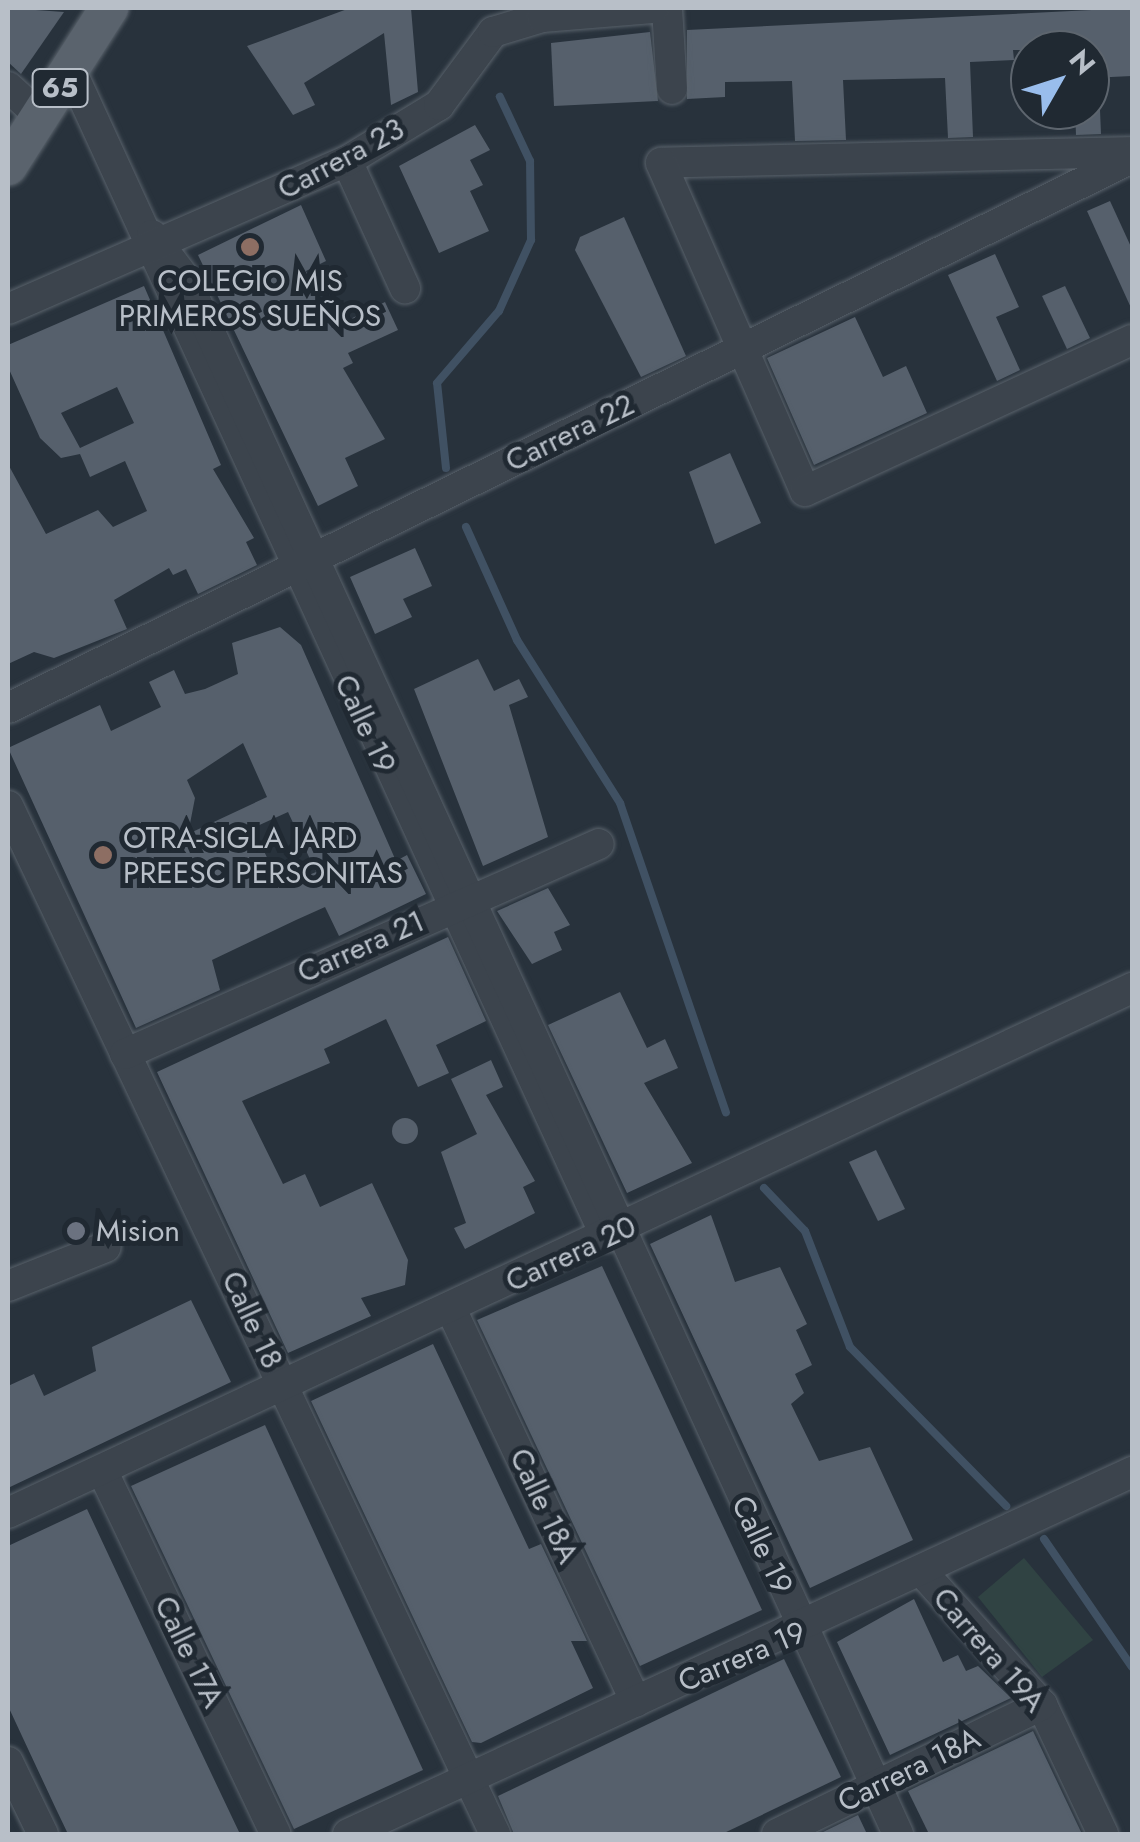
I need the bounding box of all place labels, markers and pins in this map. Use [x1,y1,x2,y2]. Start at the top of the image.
marker: COLEGIO MIS PRIMEROS SUEÑOS [239,236,261,258]
place label: COLEGIO MIS PRIMEROS SUEÑOS [119,263,381,334]
place label: OTRA-SIGLA JARD PREESC PERSONITAS [123,820,403,890]
marker: OTRA-SIGLA JARD PREESC PERSONITAS [92,844,114,866]
place label: Mision [96,1213,180,1249]
marker: Mision [65,1220,87,1242]

